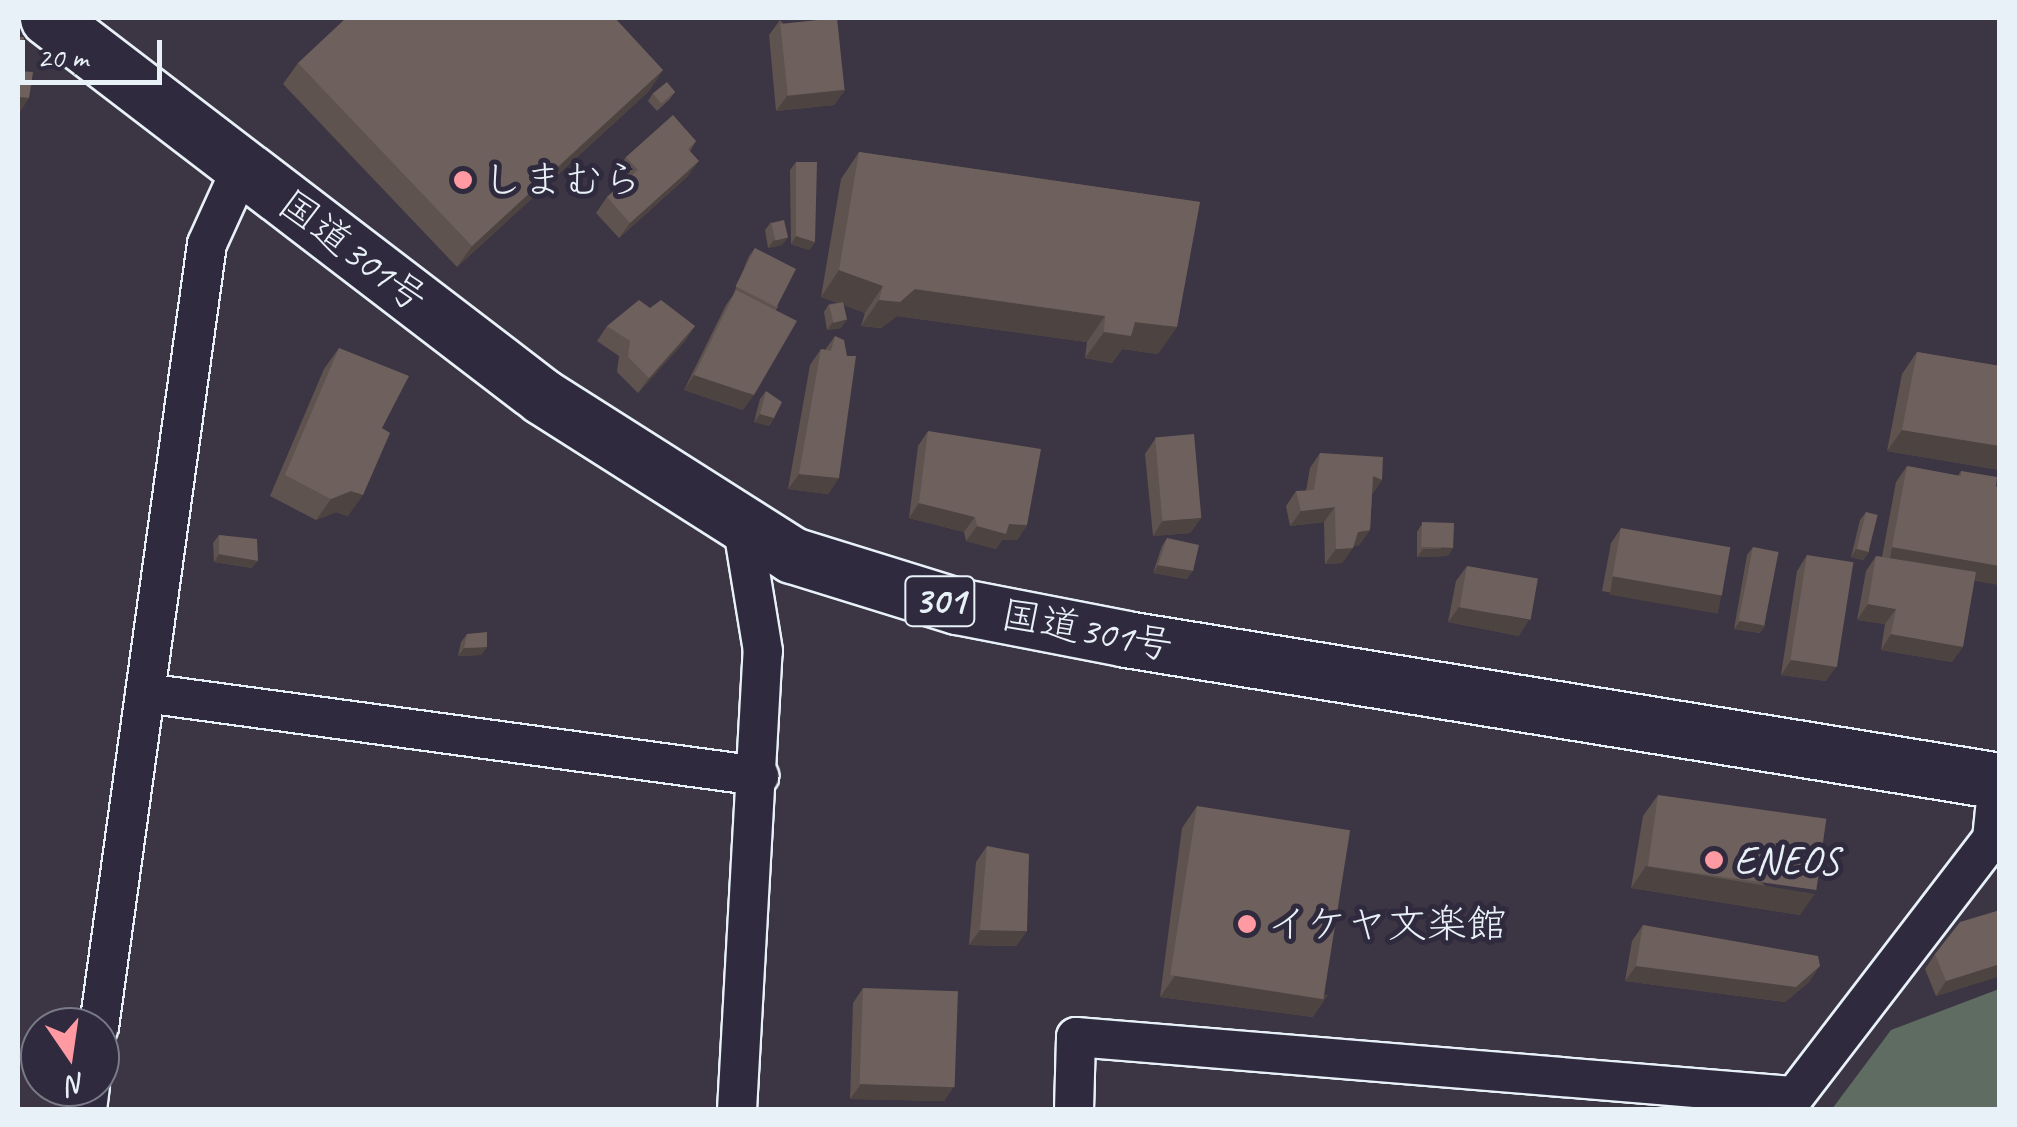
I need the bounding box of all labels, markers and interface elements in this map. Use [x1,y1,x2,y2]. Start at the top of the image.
scale bar [25,20,168,82]
text: 20 m [37,38,88,76]
place label: しまむら [483,156,643,204]
marker: しまむら [452,169,474,191]
street label: 国道301号 [269,179,437,323]
road number: 301 [902,568,978,634]
street label: 国道301号 [997,590,1177,670]
place label: ENEOS [1734,836,1839,884]
marker: ENEOS [1703,849,1725,871]
place label: イケヤ文楽館 [1267,900,1507,948]
marker: イケヤ文楽館 [1236,913,1258,935]
north arrow [20,1007,120,1107]
text: N [64,1066,89,1104]

